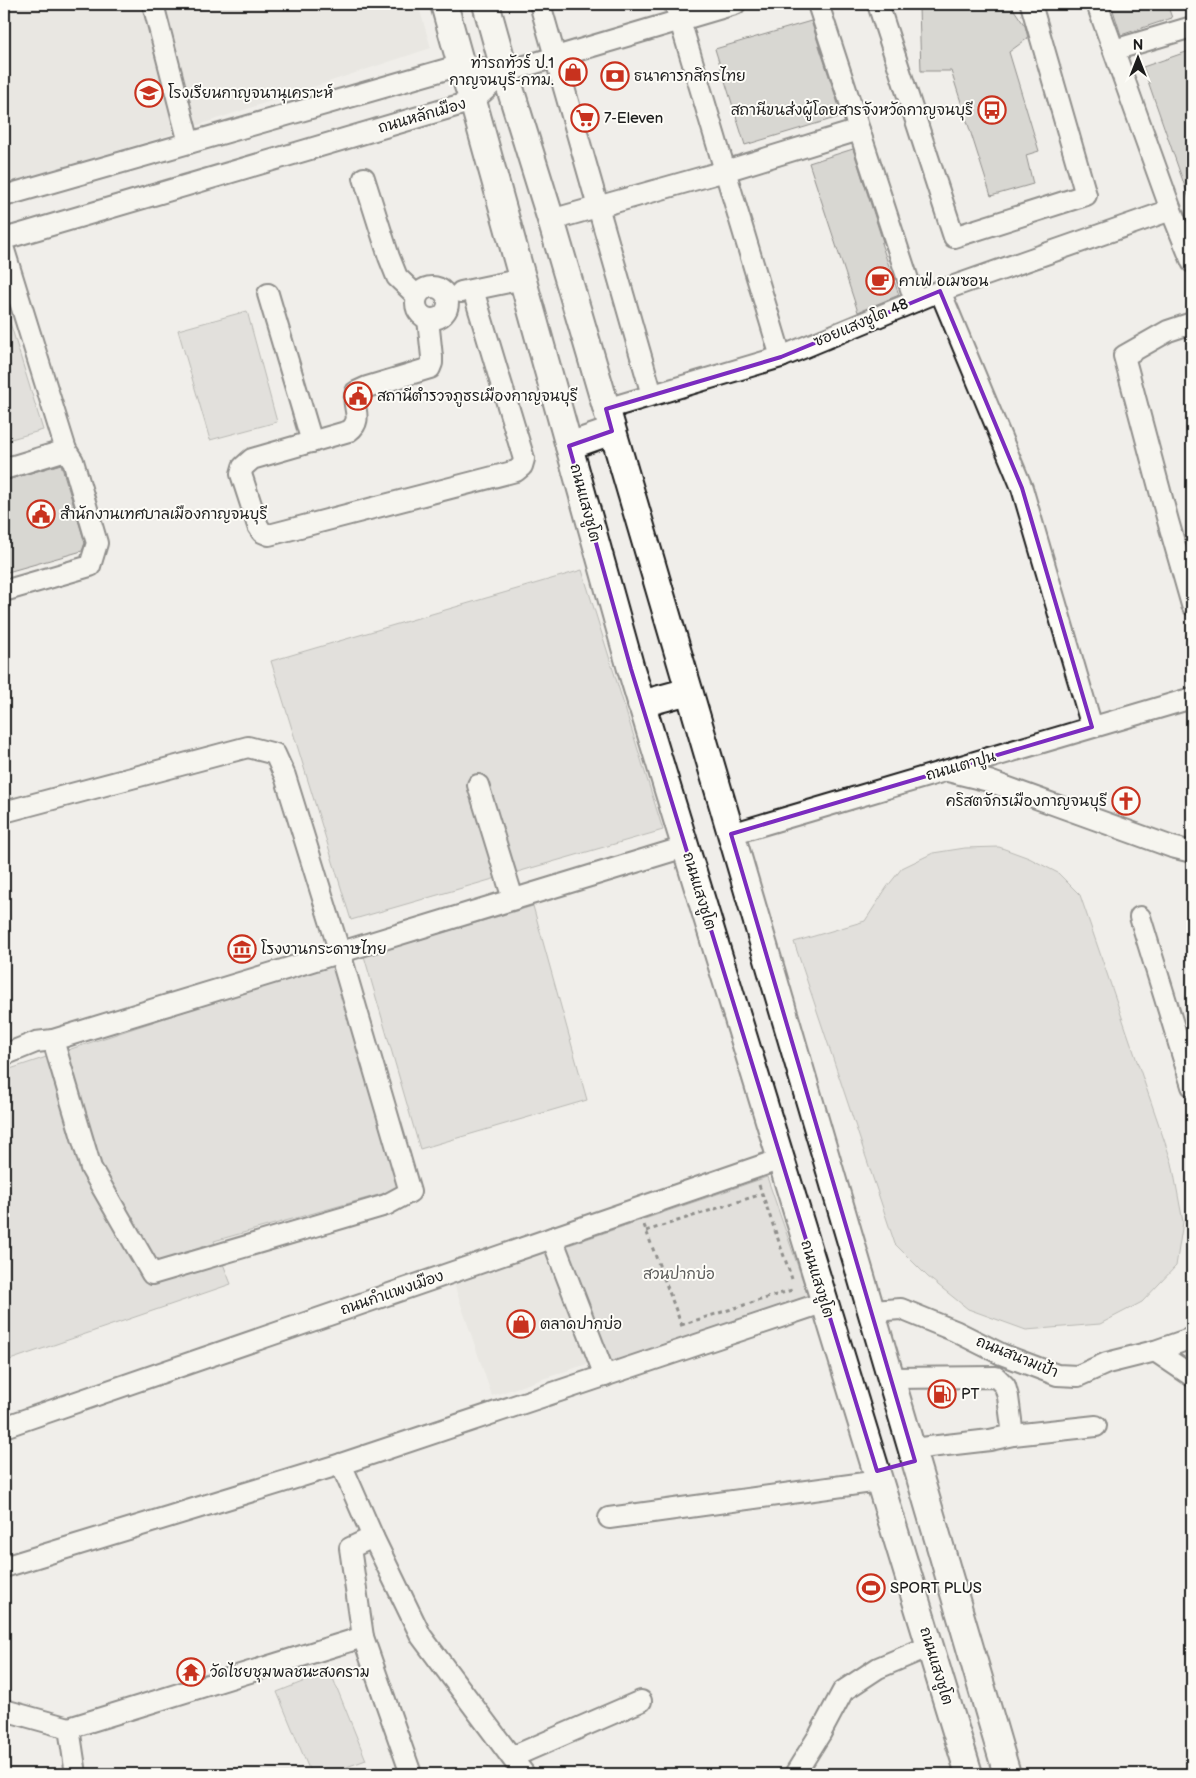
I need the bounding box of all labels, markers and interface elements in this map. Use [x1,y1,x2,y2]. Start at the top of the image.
north arrow [1114,32,1164,82]
text: N [1133,37,1143,54]
place label: ท่ารถทัวร์ ป.1 กาญจนบุรี-กทม. [449,53,554,91]
shop icon: ท่ารถทัวร์ ป.1 กาญจนบุรี-กทม. [558,57,588,87]
bank icon: ธนาคารกสิกรไทย [600,61,630,91]
place label: ธนาคารกสิกรไทย [634,66,746,86]
school or university icon: โรงเรียนกาญจนานุเคราะห์ [134,78,164,108]
place label: โรงเรียนกาญจนานุเคราะห์ [168,83,334,104]
street label: ถนนหลักเมือง [376,94,468,138]
bus stop icon: สถานีขนส่งผู้โดยสารจังหวัดกาญจนบุรี [977,95,1007,125]
place label: สถานีขนส่งผู้โดยสารจังหวัดกาญจนบุรี [731,100,974,121]
supermarket icon: 7-Eleven [570,103,600,133]
place label: 7-Eleven [604,109,663,128]
cafe icon: คาเฟ่ อเมซอน [865,266,895,296]
place label: คาเฟ่ อเมซอน [899,271,988,291]
street label: ซอยแสงชูโต 48 [810,294,912,352]
public building icon: สถานีตำรวจภูธรเมืองกาญจนบุรี [343,381,373,411]
place label: สถานีตำรวจภูธรเมืองกาญจนบุรี [377,387,578,407]
street label: ถนนแสงชูโต [564,461,606,545]
public building icon: สำนักงานเทศบาลเมืองกาญจนบุรี [26,499,56,529]
place label: สำนักงานเทศบาลเมืองกาญจนบุรี [60,505,268,525]
street label: ถนนเตาปูน [924,747,999,786]
church icon: คริสตจักรเมืองกาญจนบุรี [1111,786,1141,816]
place label: คริสตจักรเมืองกาญจนบุรี [946,792,1108,812]
street label: ถนนแสงชูโต [677,849,721,933]
museum icon: โรงงานกระดาษไทย [227,934,257,964]
place label: โรงงานกระดาษไทย [261,939,387,959]
street label: ถนนแสงชูโต [795,1237,839,1321]
park label: สวนปากบ่อ [643,1264,715,1284]
street label: ถนนกำแพงเมือง [338,1266,446,1320]
shop icon: ตลาดปากบ่อ [506,1309,536,1339]
place label: ตลาดปากบ่อ [540,1314,622,1334]
street label: ถนนสนามเป้า [973,1331,1061,1382]
fuel station icon: PT [927,1379,957,1409]
place label: PT [961,1385,979,1404]
sports icon: SPORT PLUS [856,1573,886,1603]
place label: SPORT PLUS [890,1579,982,1598]
street label: ถนนแสงชูโต [914,1624,958,1708]
temple icon: วัดไชยชุมพลชนะสงคราม [176,1657,206,1687]
place label: วัดไชยชุมพลชนะสงคราม [210,1662,370,1683]

